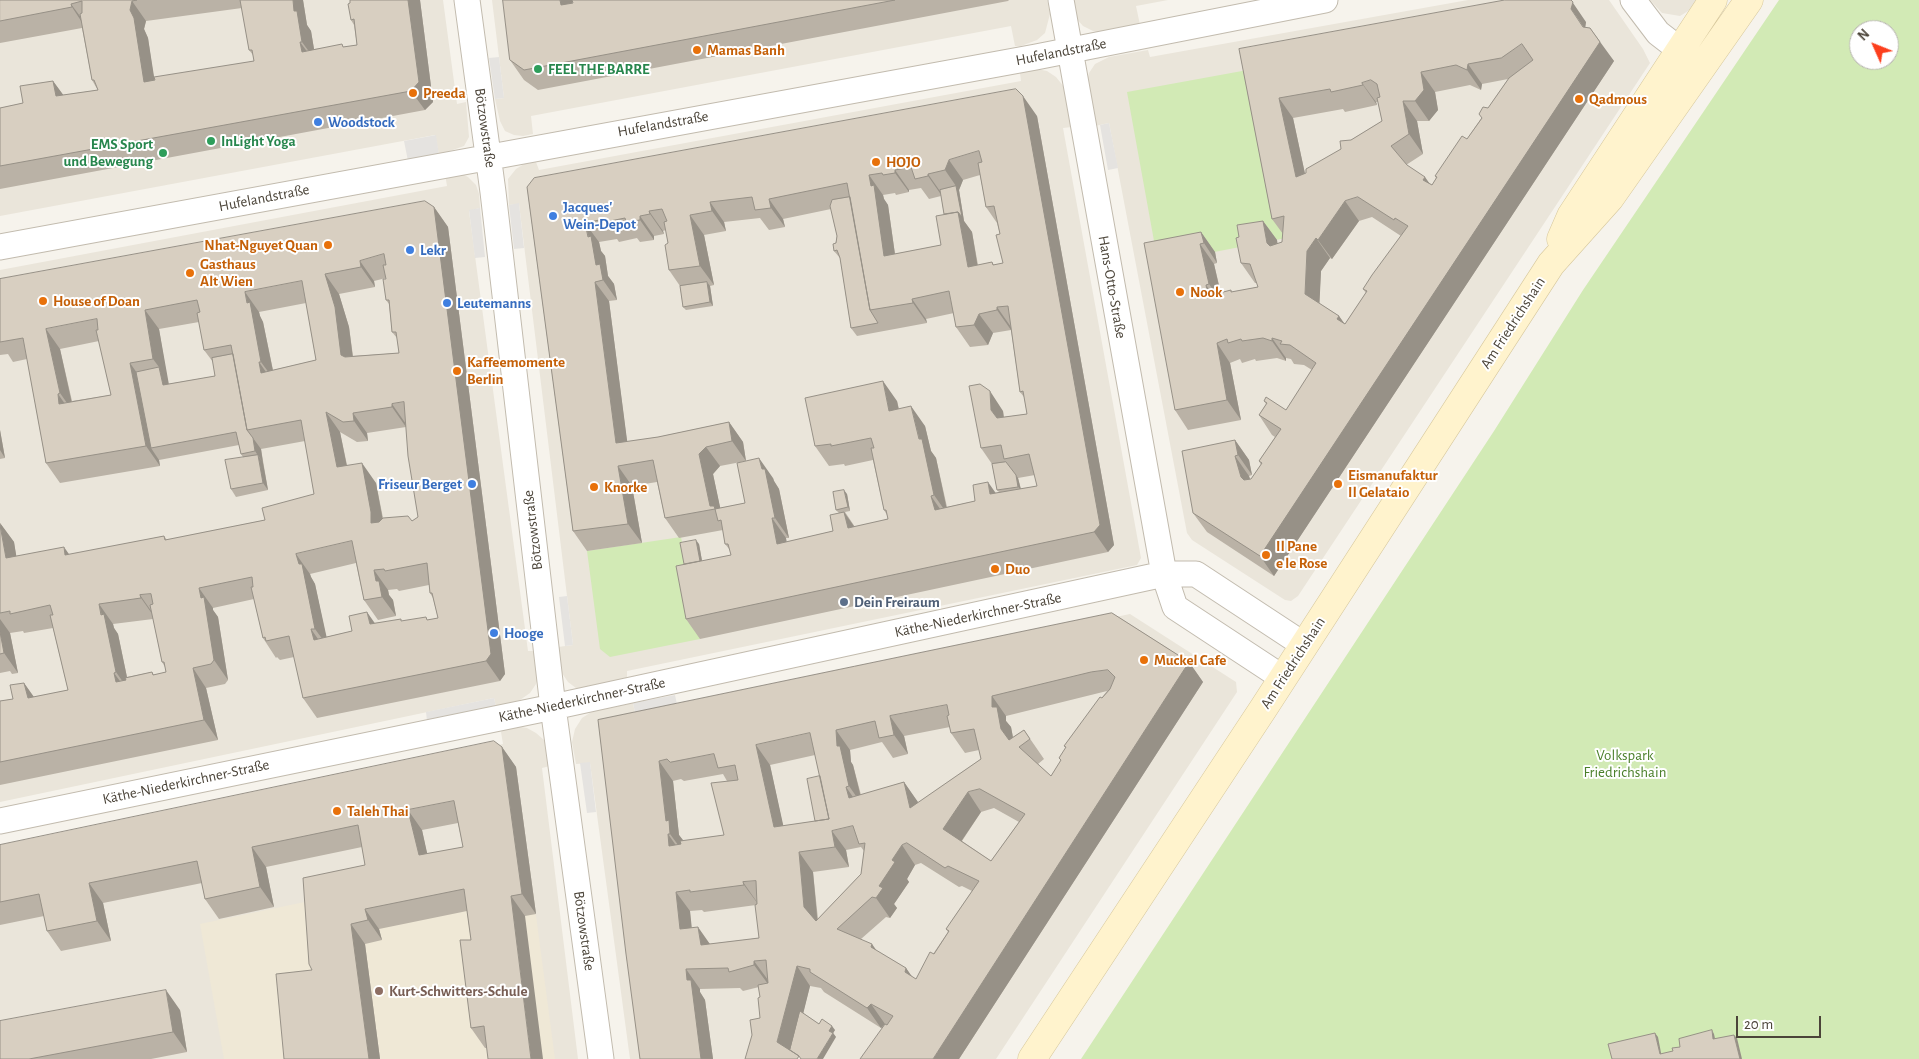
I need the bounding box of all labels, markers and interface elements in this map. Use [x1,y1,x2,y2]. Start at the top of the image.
north arrow [1849,20,1899,70]
text: N [1856,27,1872,44]
street label: Hufelandstraße [1014,34,1108,70]
place label: Mamas Banh [707,41,785,59]
marker: Mamas Banh [691,44,703,56]
place label: FEEL THE BARRE [548,60,650,78]
marker: FEEL THE BARRE [532,63,544,75]
place label: Preeda [423,84,466,102]
marker: Preeda [407,87,419,99]
street label: Bötzowstraße [470,87,500,169]
place label: Qadmous [1589,90,1647,108]
marker: Qadmous [1573,93,1585,105]
street label: Hufelandstraße [616,107,710,141]
place label: Woodstock [328,113,395,131]
marker: Woodstock [312,116,324,128]
place label: InLight Yoga [221,132,296,150]
place label: EMS Sport und Bewegung [64,135,153,170]
marker: InLight Yoga [205,135,217,147]
marker: EMS Sport und Bewegung [157,147,169,159]
place label: HOJO [886,153,921,171]
marker: HOJO [870,156,882,168]
street label: Hufelandstraße [217,180,311,216]
place label: Jacques' Wein-Depot [563,198,636,233]
marker: Jacques' Wein-Depot [547,210,559,222]
street label: Hans-Otto-Straße [1094,234,1130,340]
place label: Nhat-Nguyet Quan [204,236,318,254]
marker: Nhat-Nguyet Quan [322,239,334,251]
place label: Lekr [420,241,446,259]
marker: Lekr [404,244,416,256]
place label: Gasthaus Alt Wien [200,255,256,290]
marker: Gasthaus Alt Wien [184,267,196,279]
street label: Am Friedrichshain [1477,274,1549,372]
place label: Nook [1190,283,1222,301]
marker: Nook [1174,286,1186,298]
place label: House of Doan [53,292,140,310]
place label: Leutemanns [457,294,531,312]
marker: House of Doan [37,295,49,307]
marker: Leutemanns [441,297,453,309]
place label: Kaffeemomente Berlin [467,353,565,388]
marker: Kaffeemomente Berlin [451,365,463,377]
place label: Eismanufaktur Il Gelataio [1348,466,1438,501]
place label: Friseur Berget [378,475,462,493]
marker: Friseur Berget [466,478,478,490]
place label: Knorke [604,478,647,496]
marker: Eismanufaktur Il Gelataio [1332,478,1344,490]
marker: Knorke [588,481,600,493]
street label: Bötzowstraße [519,489,547,571]
place label: Il Pane e le Rose [1276,537,1327,572]
marker: Il Pane e le Rose [1260,549,1272,561]
place label: Duo [1005,560,1030,578]
marker: Duo [989,563,1001,575]
street label: Käthe-Niederkirchner-Straße [893,589,1063,641]
place label: Dein Freiraum [854,593,940,611]
marker: Dein Freiraum [838,596,850,608]
street label: Am Friedrichshain [1257,614,1329,712]
place label: Hooge [504,624,543,642]
marker: Hooge [488,627,500,639]
place label: Muckel Cafe [1154,651,1226,669]
marker: Muckel Cafe [1138,654,1150,666]
street label: Käthe-Niederkirchner-Straße [497,674,667,726]
park label: Volkspark Friedrichshain [1584,746,1666,781]
street label: Käthe-Niederkirchner-Straße [101,756,271,808]
place label: Taleh Thai [347,802,409,820]
marker: Taleh Thai [331,805,343,817]
street label: Bötzowstraße [569,890,599,972]
place label: Kurt-Schwitters-Schule [389,982,528,1000]
marker: Kurt-Schwitters-Schule [373,985,385,997]
scale bar [1739,1006,1824,1038]
text: 20 m [1744,1017,1773,1032]

